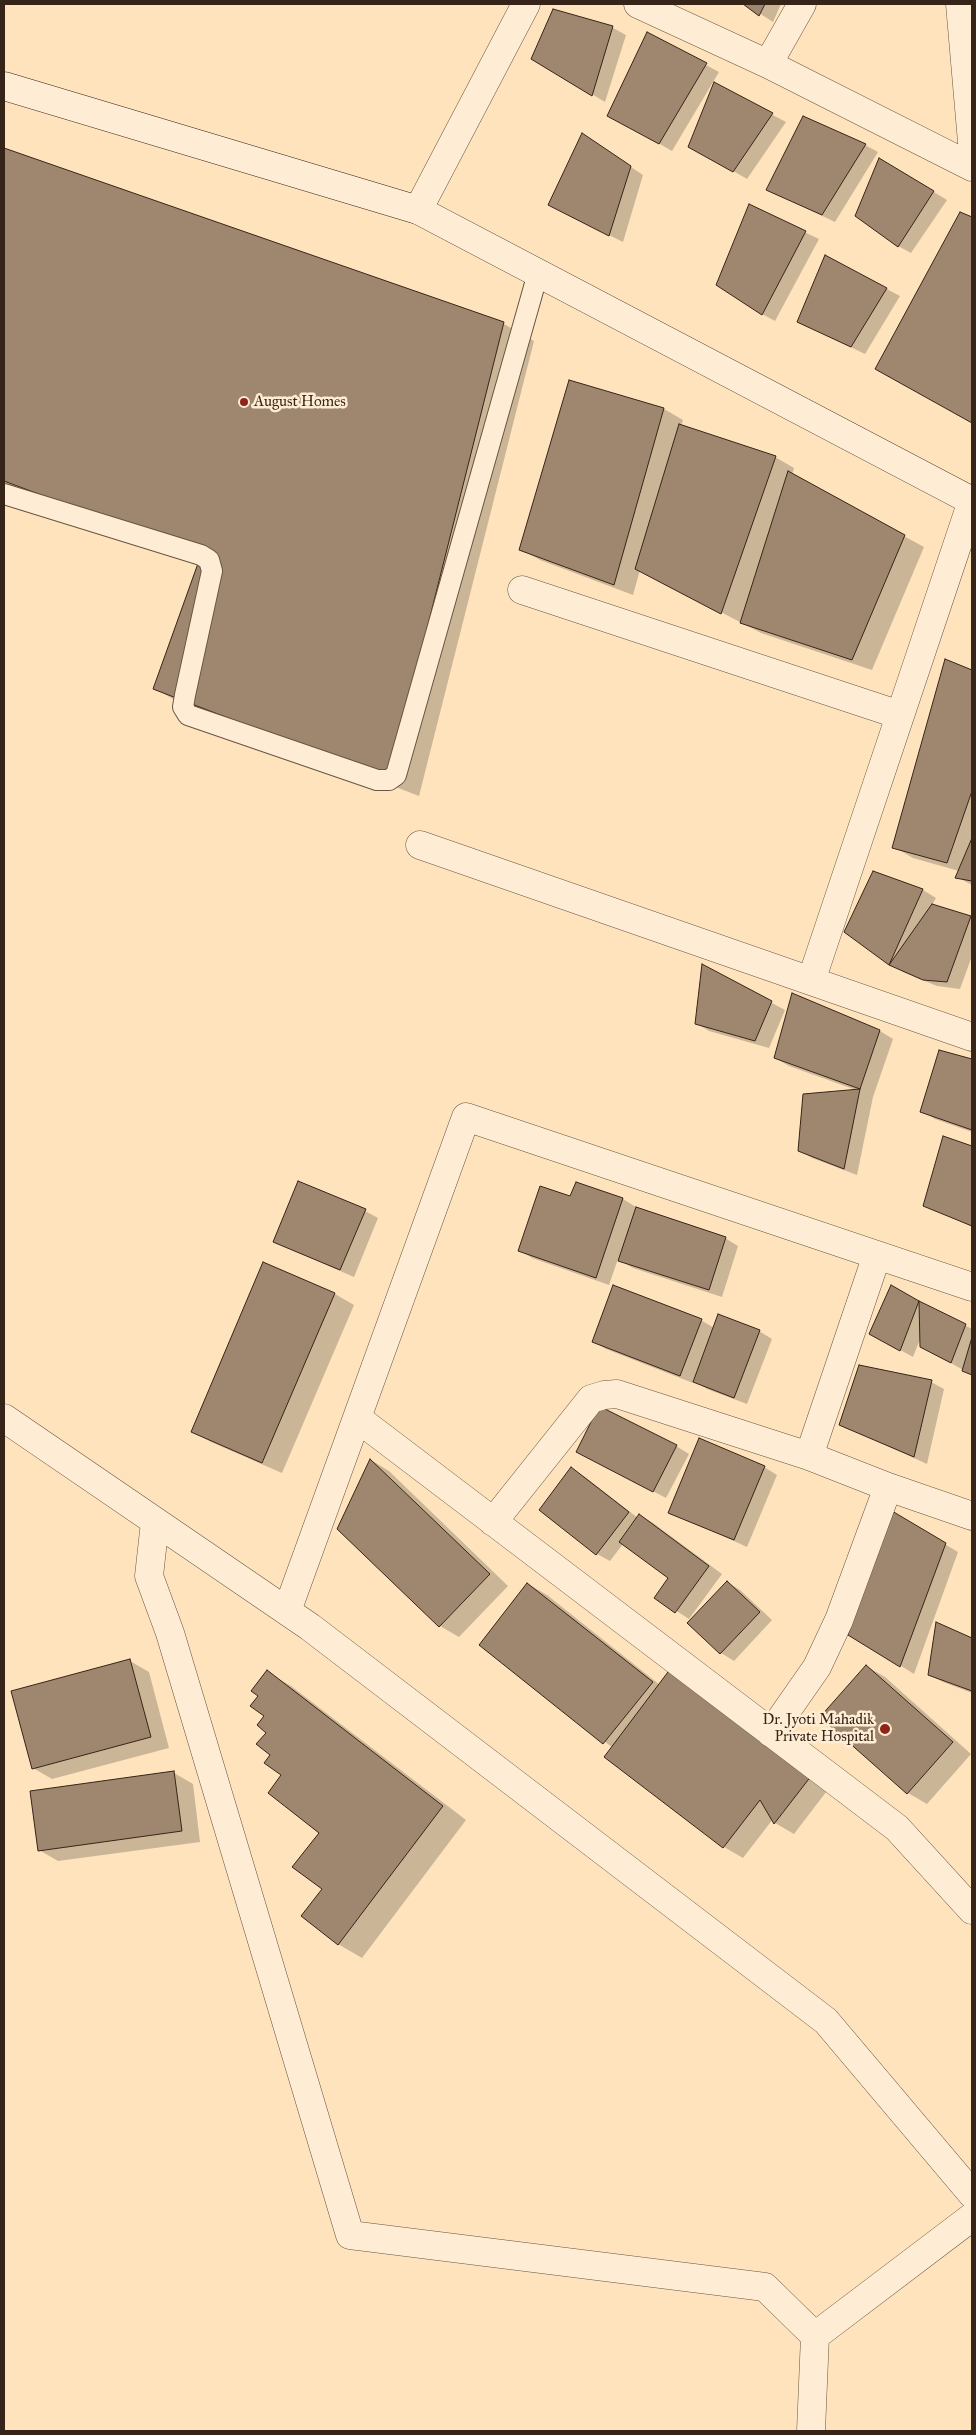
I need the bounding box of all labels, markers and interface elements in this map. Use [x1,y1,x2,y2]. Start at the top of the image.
place label: August Homes [254,393,346,411]
marker: August Homes [238,396,250,408]
place label: Dr. Jyoti Mahadik Private Hospital [762,1711,874,1746]
marker: Dr. Jyoti Mahadik Private Hospital [878,1722,892,1736]

